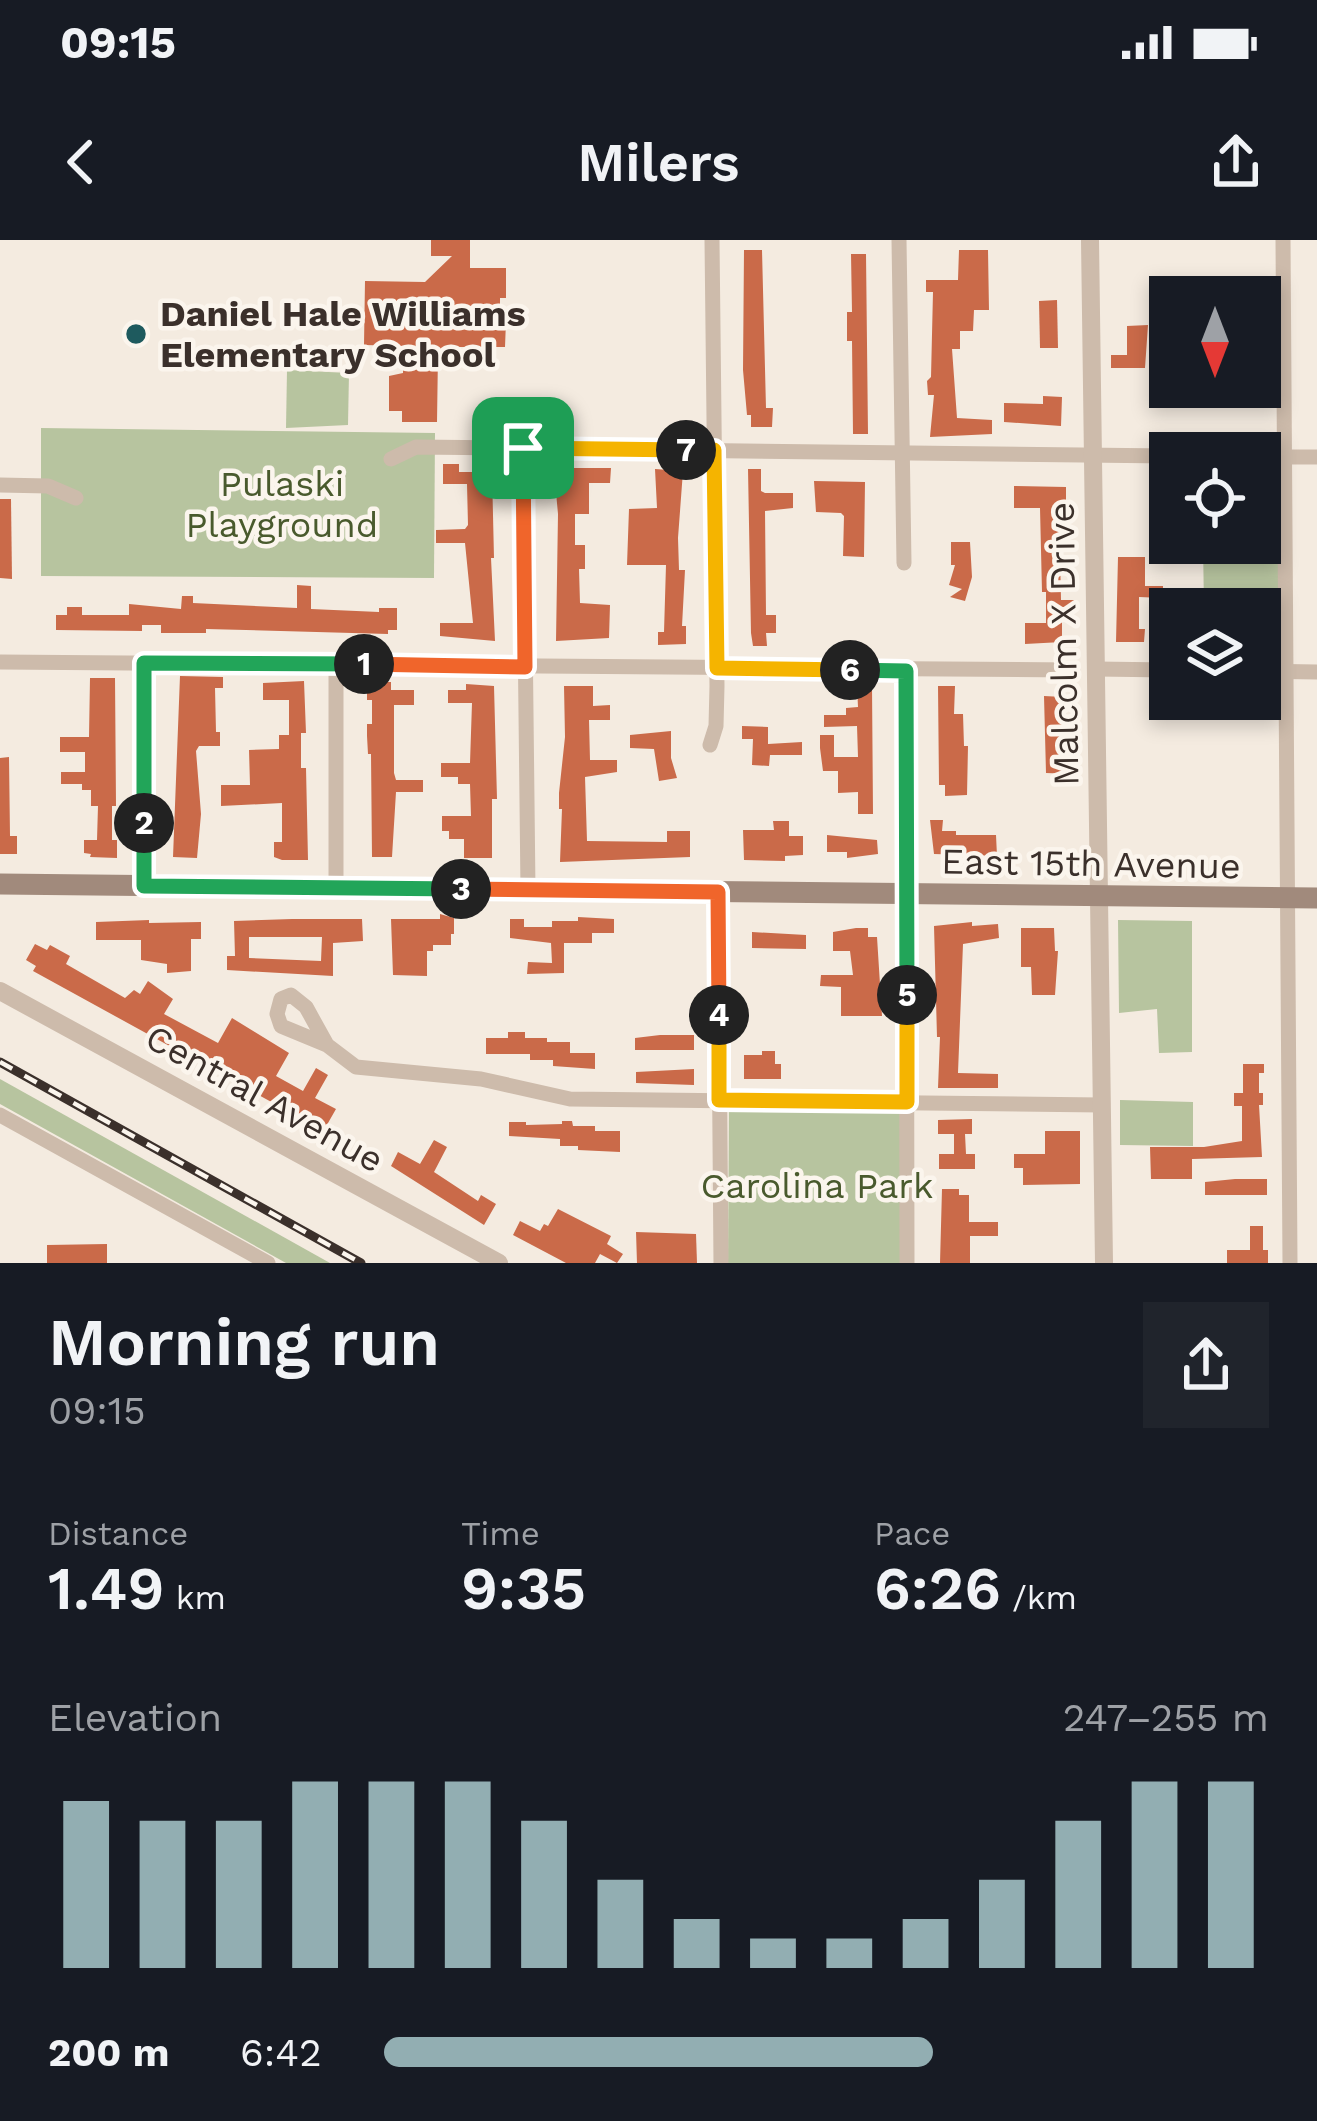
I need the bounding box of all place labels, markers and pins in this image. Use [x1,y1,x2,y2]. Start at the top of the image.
place label: Daniel Hale Williams Elementary School [160,293,526,376]
marker: Daniel Hale Williams Elementary School [123,321,149,347]
pin [472,397,574,499]
pin: 7 [656,420,716,480]
pin: 1 [334,634,394,694]
pin: 6 [820,640,880,700]
pin: 2 [114,793,174,853]
pin: 3 [431,859,491,919]
pin: 5 [877,965,937,1025]
pin: 4 [689,985,749,1045]

